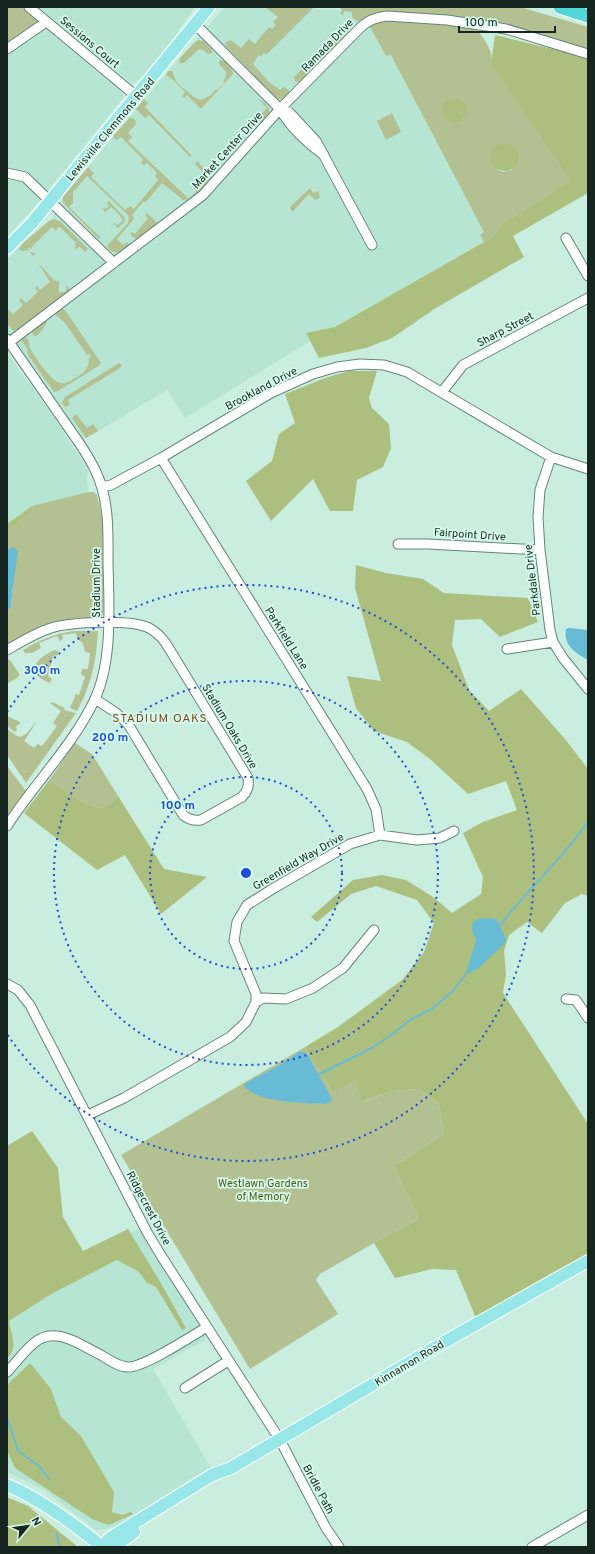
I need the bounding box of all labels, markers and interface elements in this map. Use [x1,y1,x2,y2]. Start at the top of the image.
scale bar [459,8,555,34]
street label: Sessions Court [57,14,122,72]
text: 100 m [465,15,498,31]
street label: Ramada Drive [299,16,357,75]
street label: Lewisville Clemmons Road [63,75,158,184]
street label: Market Center Drive [189,109,266,192]
street label: Sharp Street [475,309,536,351]
street label: Brookland Drive [223,364,300,414]
street label: Fairpoint Drive [433,525,507,545]
street label: Parkdale Drive [522,543,544,616]
street label: Stadium Drive [90,548,104,618]
street label: Parkfield Lane [261,605,311,672]
text: 300 m [24,663,60,679]
street label: Stadium Oaks Drive [198,681,260,772]
district label: STADIUM OAKS [112,711,208,727]
text: 200 m [92,730,128,746]
text: 100 m [161,798,195,814]
street label: Greenfield Way Drive [250,830,347,894]
centre of rings [239,866,253,880]
street label: Ridgecrest Drive [123,1169,174,1248]
park label: Westlawn Gardens of Memory [218,1177,308,1204]
street label: Kinnamon Road [372,1338,447,1390]
street label: Bridle Path [299,1462,337,1517]
north arrow [8,1506,48,1546]
text: N [28,1515,44,1528]

